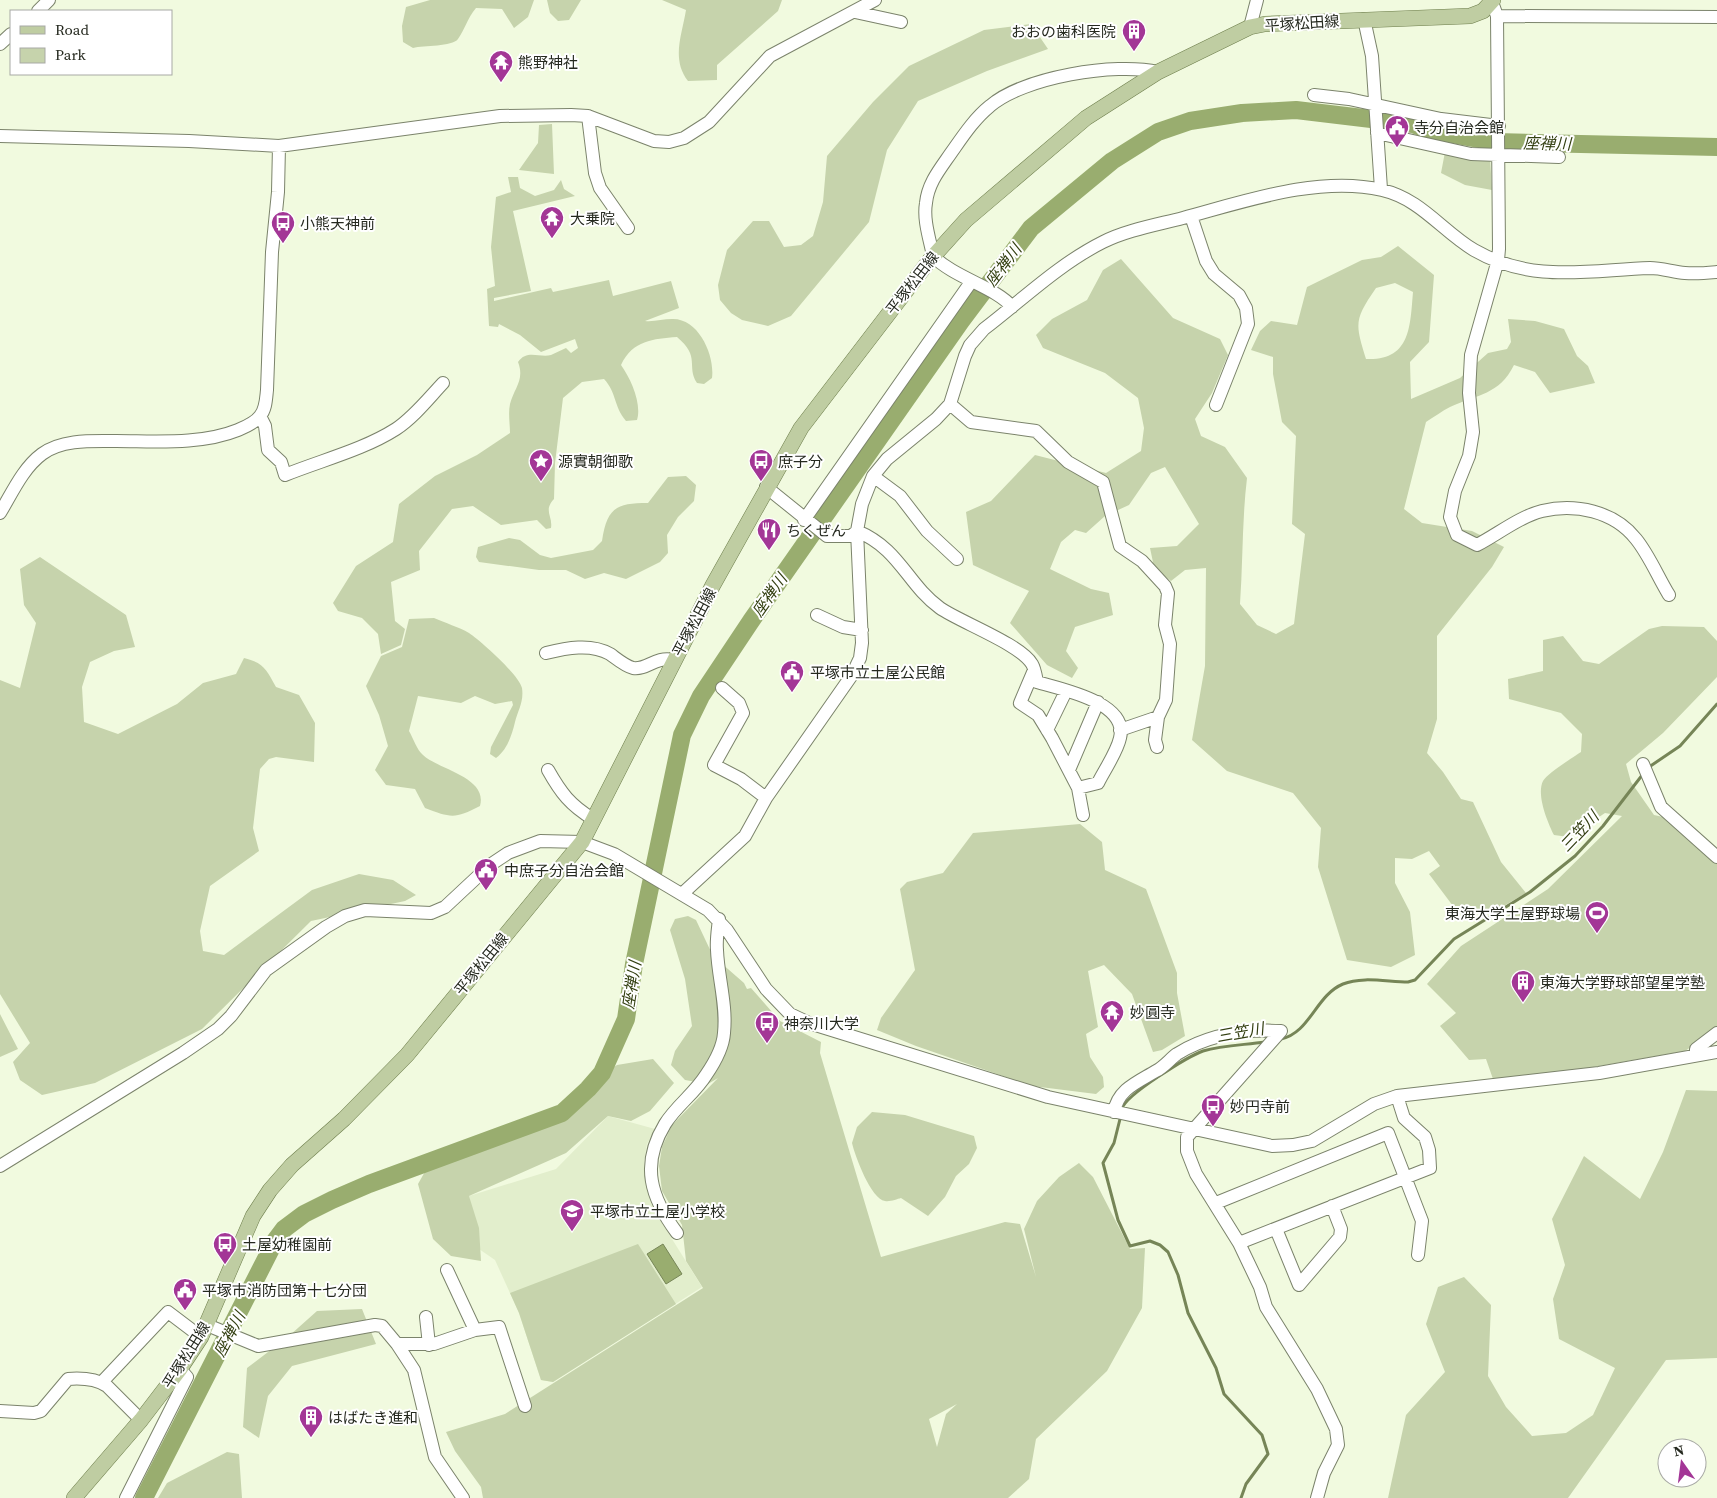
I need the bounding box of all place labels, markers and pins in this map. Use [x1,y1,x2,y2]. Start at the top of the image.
building icon: おおの歯科医院 [1121,18,1147,52]
place label: おおの歯科医院 [1011,21,1116,42]
temple icon: 熊野神社 [488,49,514,83]
place label: 熊野神社 [518,52,578,73]
public building icon: 寺分自治会館 [1384,114,1410,148]
place label: 寺分自治会館 [1414,117,1504,138]
temple icon: 大乗院 [539,205,565,239]
place label: 大乗院 [570,208,615,229]
bus stop icon: 小熊天神前 [270,210,296,244]
place label: 小熊天神前 [300,213,375,234]
place icon: 源實朝御歌 [528,448,554,482]
bus stop icon: 庶子分 [748,448,774,482]
place label: 源實朝御歌 [558,451,633,472]
place label: 庶子分 [778,451,823,472]
restaurant icon: ちくぜん [756,517,782,551]
place label: ちくぜん [786,520,846,541]
public building icon: 平塚市立土屋公民館 [779,659,805,693]
place label: 平塚市立土屋公民館 [810,662,945,683]
public building icon: 中庶子分自治会館 [473,857,499,891]
place label: 中庶子分自治会館 [504,860,624,881]
sports icon: 東海大学土屋野球場 [1584,900,1610,934]
place label: 東海大学土屋野球場 [1445,903,1580,924]
building icon: 東海大学野球部望星学塾 [1510,969,1536,1003]
place label: 東海大学野球部望星学塾 [1540,972,1705,993]
temple icon: 妙圓寺 [1099,999,1125,1033]
place label: 妙圓寺 [1130,1002,1175,1023]
bus stop icon: 神奈川大学 [754,1010,780,1044]
place label: 神奈川大学 [784,1013,859,1034]
bus stop icon: 妙円寺前 [1200,1093,1226,1127]
place label: 妙円寺前 [1230,1096,1290,1117]
school or university icon: 平塚市立土屋小学校 [559,1198,585,1232]
place label: 平塚市立土屋小学校 [590,1201,725,1222]
bus stop icon: 土屋幼稚園前 [212,1231,238,1265]
place label: 土屋幼稚園前 [242,1234,332,1255]
public building icon: 平塚市消防団第十七分団 [172,1277,198,1311]
place label: 平塚市消防団第十七分団 [202,1280,367,1301]
building icon: はばたき進和 [298,1404,324,1438]
place label: はばたき進和 [328,1407,418,1428]

